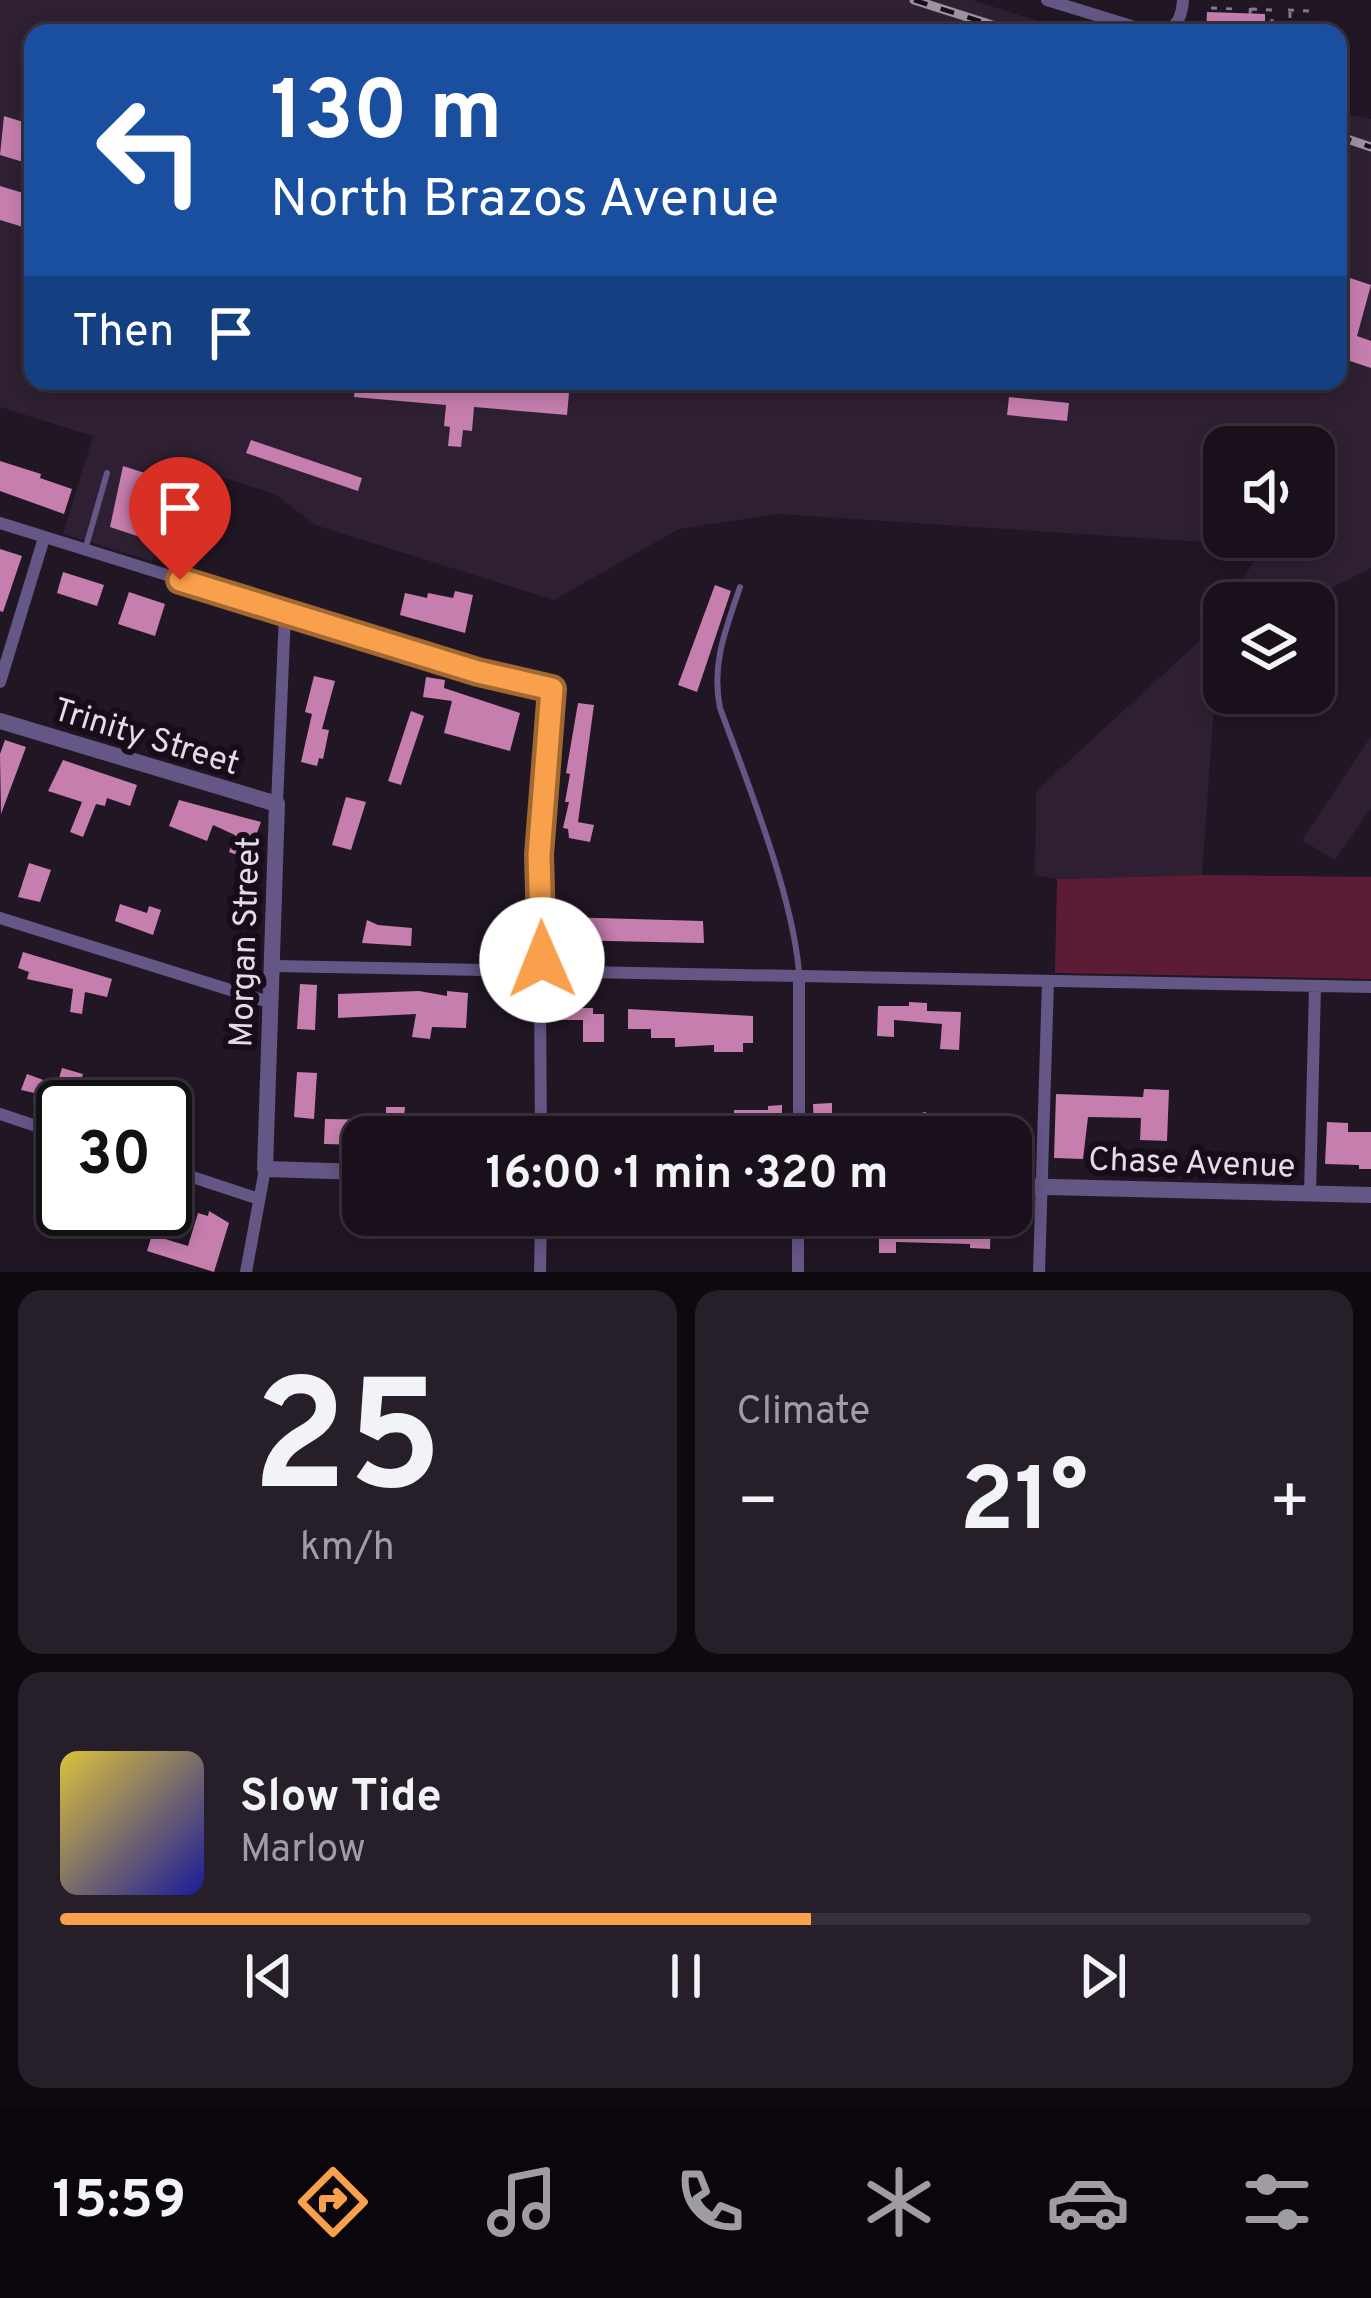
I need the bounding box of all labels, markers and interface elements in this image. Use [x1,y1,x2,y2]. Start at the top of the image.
text: 130 m [270,63,502,169]
icon: left [72,72,228,228]
text: North Brazos Avenue [270,167,779,236]
icon: arrive [198,300,264,366]
text: Then [72,305,174,362]
map controls [1203,426,1335,714]
button: sound [1203,426,1335,558]
pin [129,457,231,580]
icon: arrive [147,475,213,541]
button: layers [1203,582,1335,714]
street label: Trinity Street [48,691,244,787]
street label: Morgan Street [222,836,272,1048]
position arrow [479,897,605,1023]
speed limit sign: 30 [36,1080,192,1236]
street label: Chase Avenue [1088,1140,1296,1190]
text: 16:00 · 1 min · 320 m [486,1147,888,1204]
text: 25 [252,1348,443,1546]
text: Climate [737,1389,870,1438]
text: 21° [960,1449,1088,1562]
text: − [737,1464,779,1547]
text: + [1268,1464,1311,1547]
text: km/h [300,1525,395,1574]
text: Slow Tide [240,1770,442,1827]
text: Marlow [240,1827,366,1876]
icon: previous [236,1943,302,2009]
icon: pause [653,1943,719,2009]
icon: next [1070,1943,1136,2009]
icon: directions [291,2160,375,2244]
icon: music [480,2160,564,2244]
icon: phone [668,2160,752,2244]
icon: climate [857,2160,941,2244]
icon: car [1046,2160,1130,2244]
icon: filters [1235,2160,1319,2244]
text: 15:59 [52,2168,186,2237]

